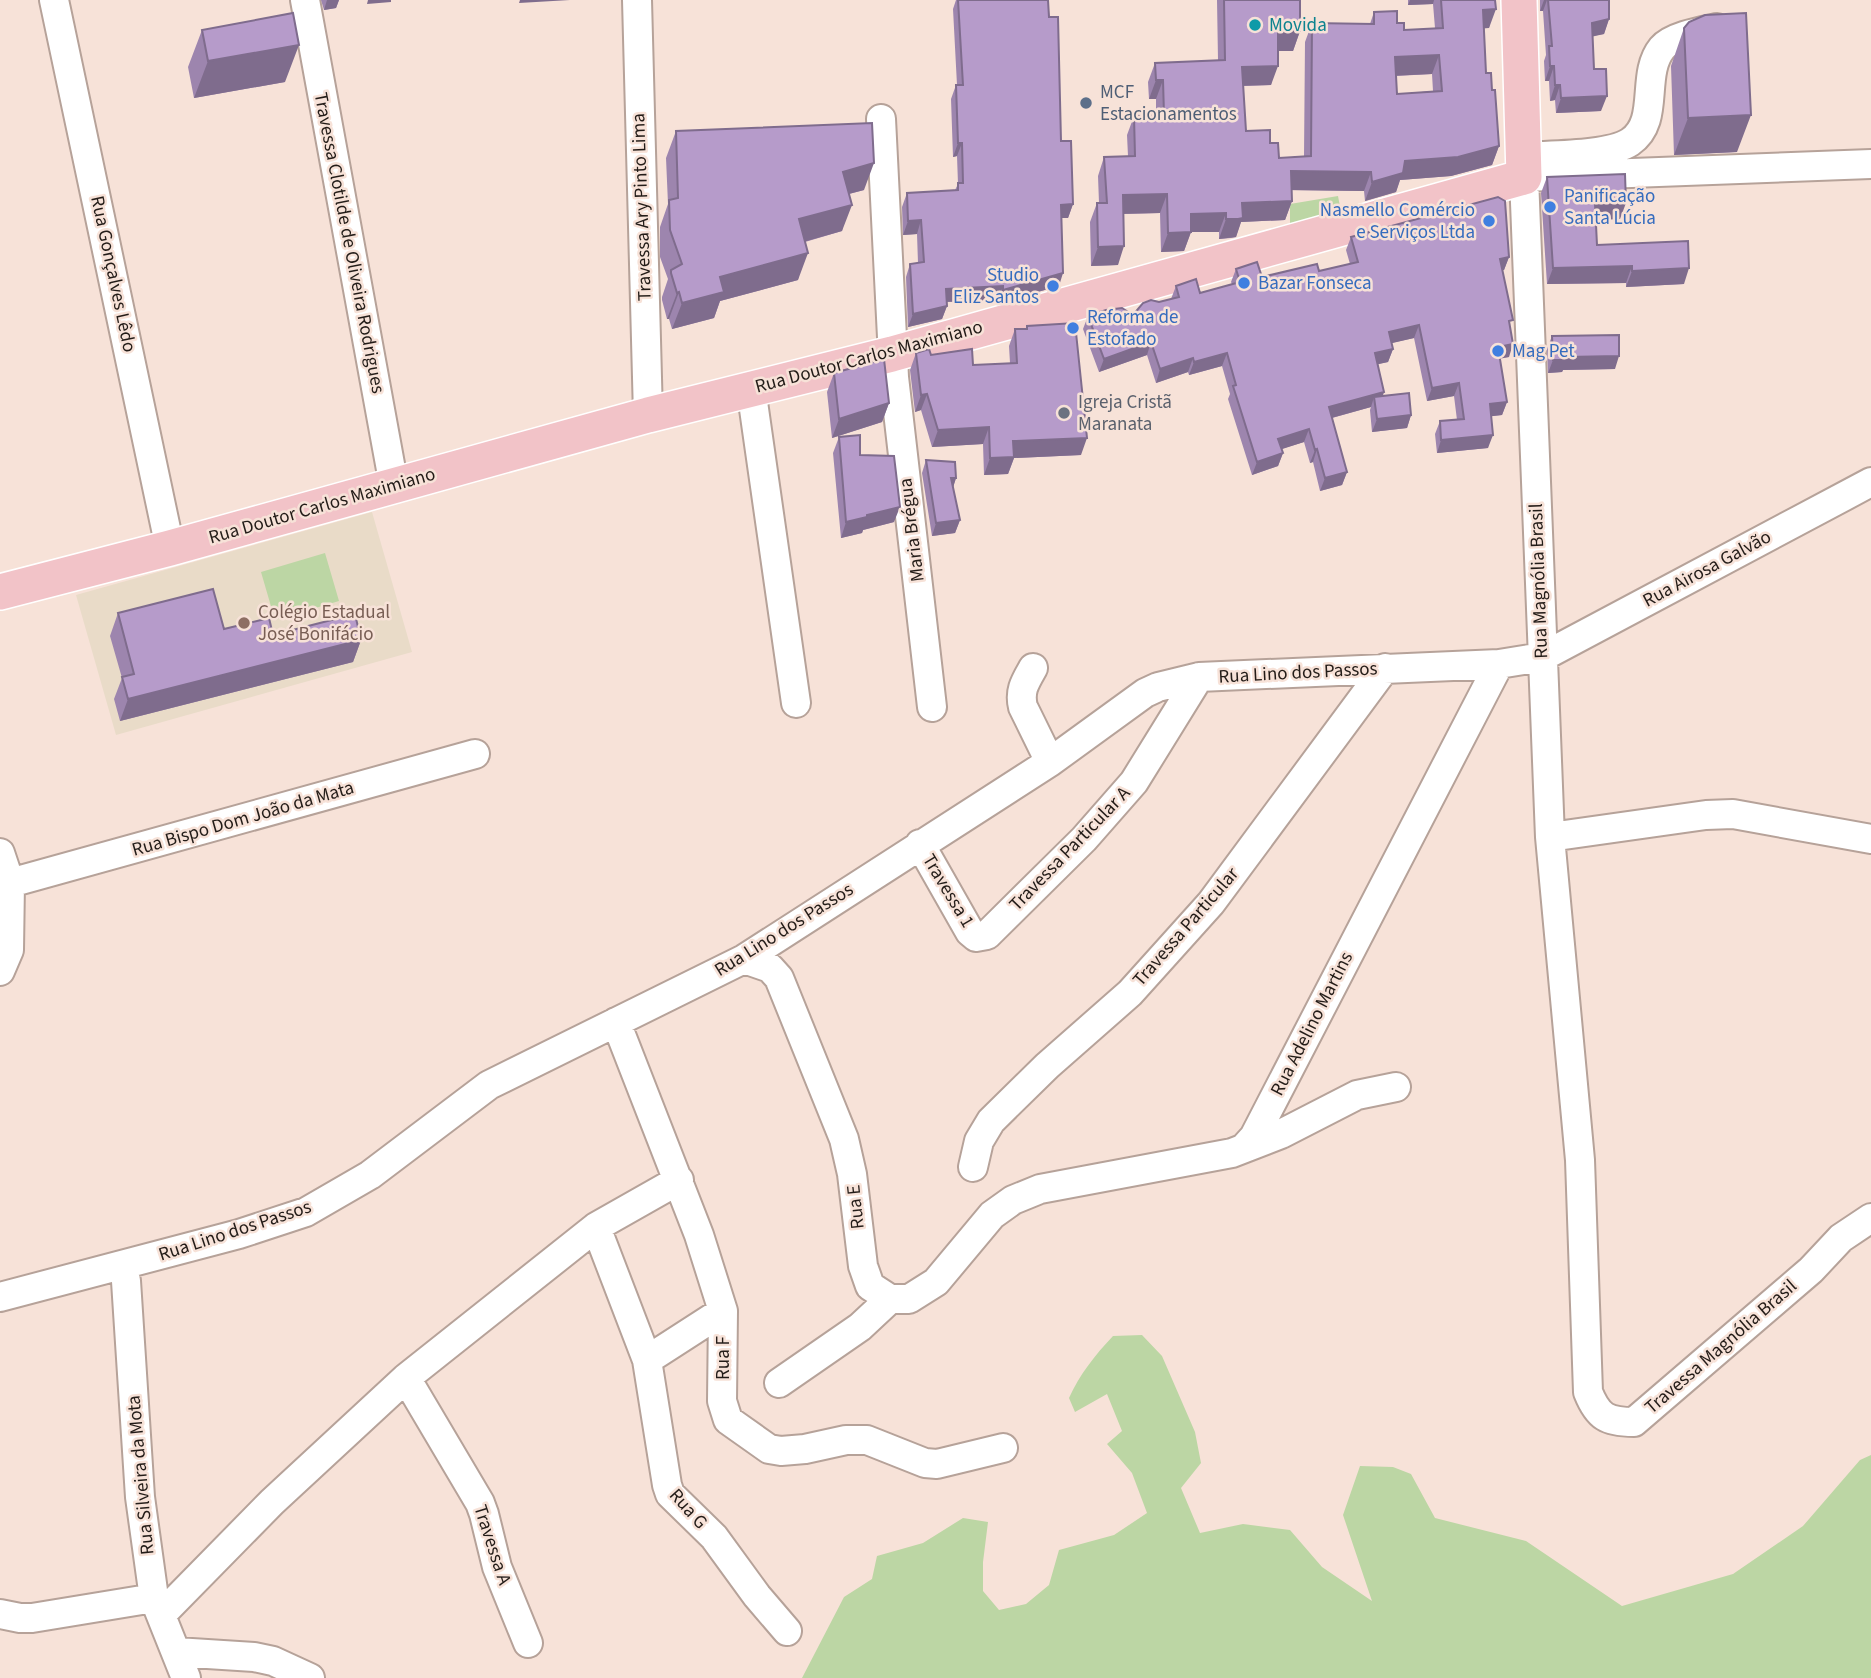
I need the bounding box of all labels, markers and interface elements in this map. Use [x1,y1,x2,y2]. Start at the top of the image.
place label: Movida [1269,12,1327,39]
marker: Movida [1247,17,1263,33]
place label: MCF Estacionamentos [1100,79,1237,128]
street label: Travessa Clotilde de Oliveira Rodrigues [307,90,391,396]
marker: MCF Estacionamentos [1078,95,1094,111]
street label: Travessa Ary Pinto Lima [625,113,659,301]
place label: Panificação Santa Lúcia [1564,183,1656,232]
street label: Rua Gonçalves Lêdo [83,193,143,355]
place label: Nasmello Comércio e Serviços Ltda [1320,197,1475,246]
marker: Panificação Santa Lúcia [1542,199,1558,215]
marker: Nasmello Comércio e Serviços Ltda [1481,213,1497,229]
place label: Studio Eliz Santos [953,262,1039,311]
place label: Bazar Fonseca [1258,270,1372,297]
marker: Bazar Fonseca [1236,275,1252,291]
marker: Studio Eliz Santos [1045,278,1061,294]
place label: Reforma de Estofado [1087,304,1178,353]
street label: Rua Doutor Carlos Maximiano [752,314,986,400]
marker: Reforma de Estofado [1065,320,1081,336]
place label: Mag Pet [1512,338,1575,365]
marker: Mag Pet [1490,343,1506,359]
place label: Igreja Cristã Maranata [1078,389,1172,438]
marker: Igreja Cristã Maranata [1056,405,1072,421]
street label: Rua Doutor Carlos Maximiano [205,461,439,551]
street label: Maria Brégua [892,477,932,583]
street label: Rua Magnólia Brasil [1523,503,1555,659]
street label: Rua Airosa Galvão [1638,524,1776,614]
place label: Colégio Estadual José Bonifácio [258,599,390,648]
marker: Colégio Estadual José Bonifácio [236,615,252,631]
street label: Rua Lino dos Passos [1218,655,1378,691]
street label: Rua Bispo Dom João da Mata [129,774,357,864]
street label: Travessa Particular A [1003,780,1137,917]
street label: Travessa 1 [915,849,981,933]
street label: Travessa Particular [1127,861,1246,992]
street label: Rua Lino dos Passos [709,876,859,984]
street label: Rua Adelino Martins [1264,947,1360,1101]
street label: Rua E [840,1183,872,1231]
street label: Rua Lino dos Passos [155,1194,315,1268]
street label: Travessa Magnólia Brasil [1639,1273,1803,1421]
street label: Rua F [710,1336,737,1380]
street label: Rua Silveira da Mota [121,1394,161,1556]
street label: Rua G [662,1483,714,1535]
street label: Travessa A [466,1501,518,1589]

